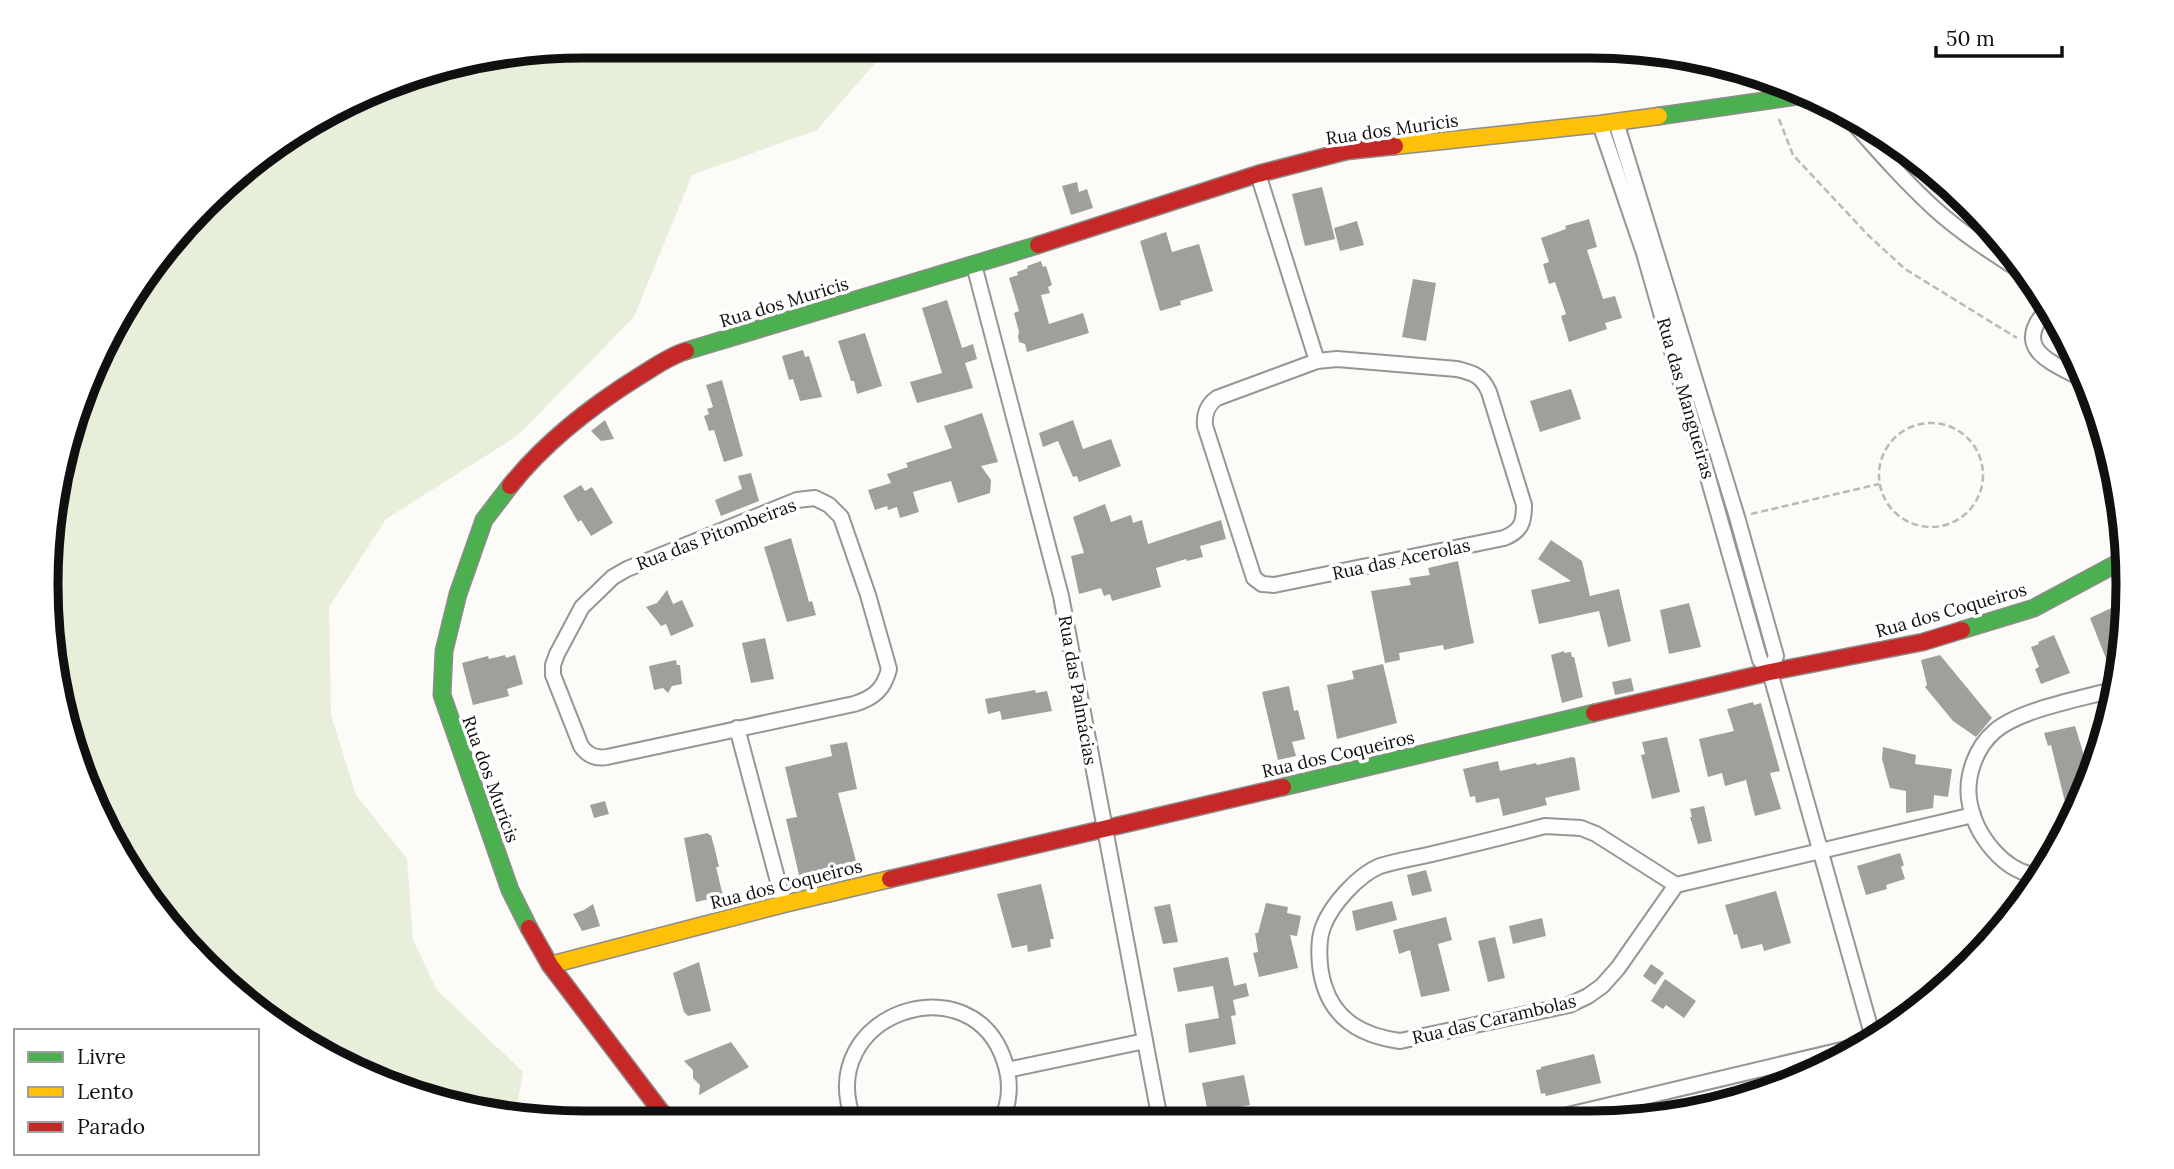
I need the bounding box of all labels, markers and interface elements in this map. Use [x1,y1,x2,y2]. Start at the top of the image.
scale bar [1936,14,2062,58]
text: 50 m [1946,25,1995,52]
street label: Rua dos Muricis [1324,108,1460,150]
street label: Rua dos Muricis [717,271,851,333]
street label: Rua das Mangueiras [1652,315,1720,481]
street label: Rua das Pitombeiras [633,493,799,575]
street label: Rua das Acerolas [1330,533,1472,585]
street label: Rua dos Coqueiros [1873,577,2029,643]
street label: Rua das Palmácias [1053,613,1103,767]
street label: Rua dos Muricis [457,712,525,846]
street label: Rua dos Coqueiros [1259,725,1417,783]
street label: Rua dos Coqueiros [708,854,864,914]
street label: Rua das Carambolas [1410,989,1578,1049]
legend [14,1029,259,1155]
text: Livre [77,1043,126,1070]
text: Lento [77,1078,134,1105]
text: Parado [77,1113,145,1140]

